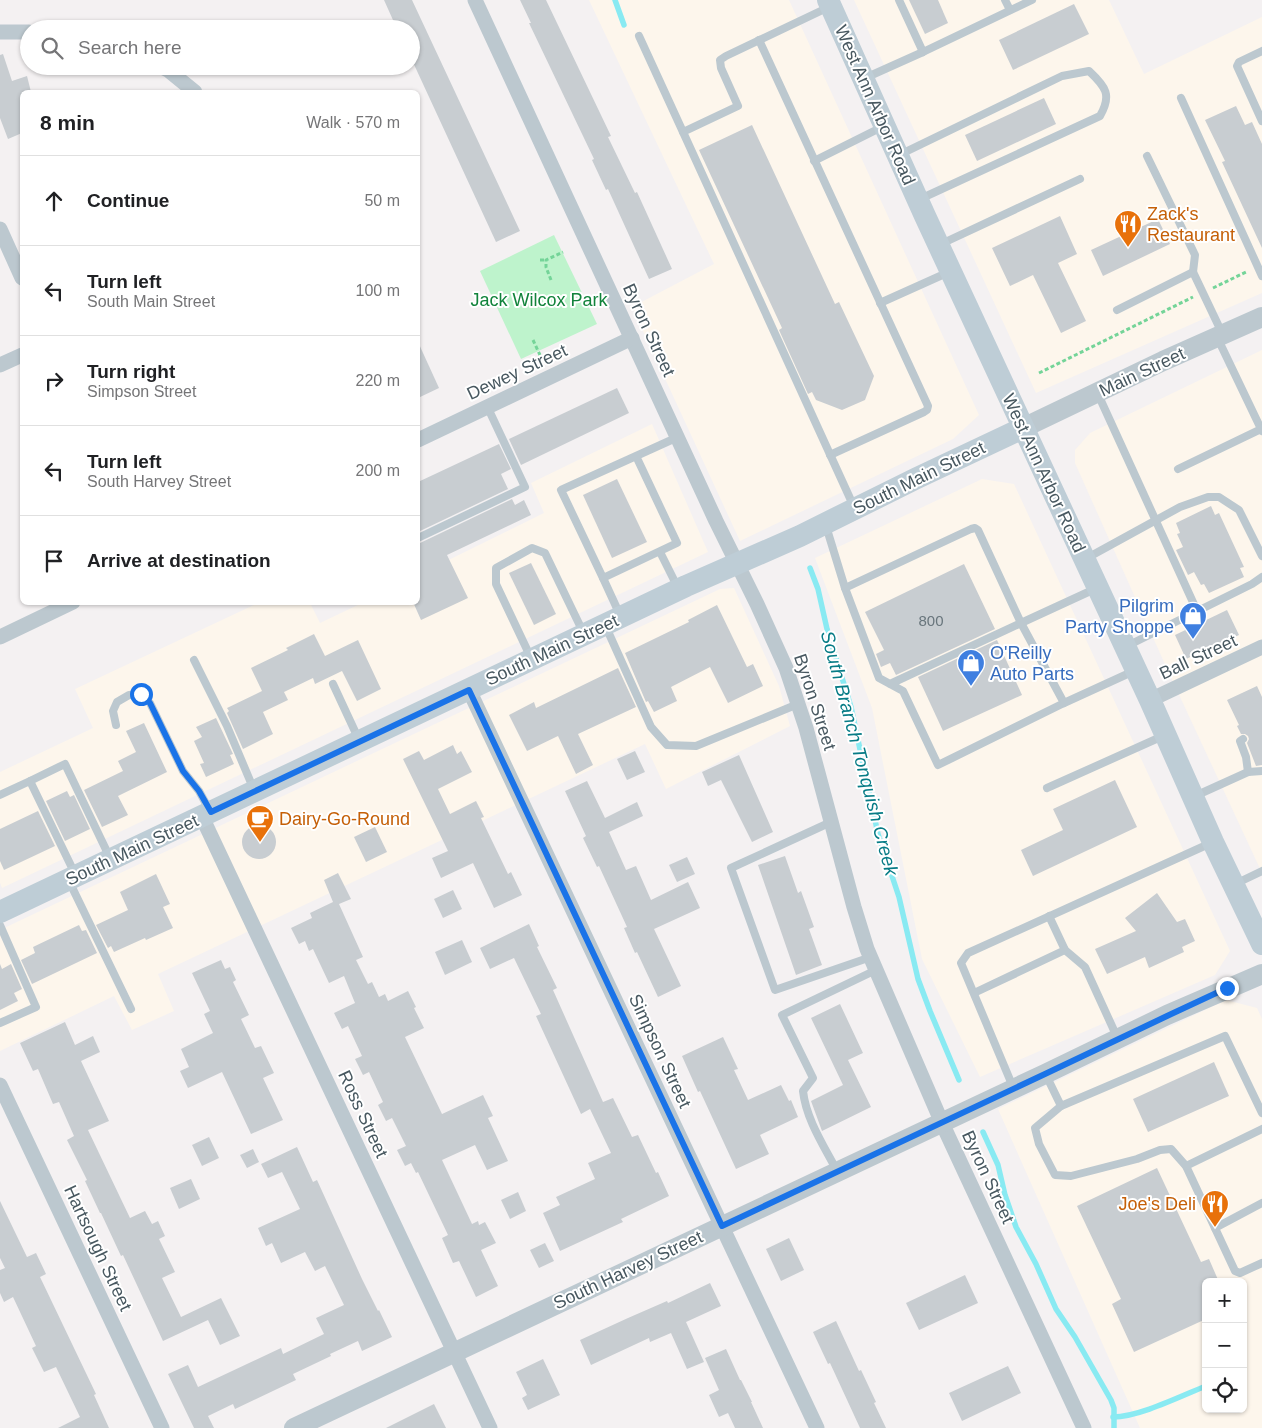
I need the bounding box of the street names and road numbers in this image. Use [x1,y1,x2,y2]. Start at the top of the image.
street label: West Ann Arbor Road [831,22,919,188]
street label: Byron Street [619,280,679,380]
street label: Dewey Street [464,340,570,404]
street label: Main Street [1096,343,1188,401]
street label: West Ann Arbor Road [998,390,1090,556]
street label: South Main Street [850,437,988,519]
street label: South Main Street [482,610,622,690]
street label: Ball Street [1156,630,1240,684]
street label: Byron Street [790,651,840,753]
street label: South Main Street [62,810,202,890]
street label: Simpson Street [625,991,695,1111]
street label: Ross Street [334,1067,392,1161]
street label: Byron Street [958,1127,1018,1227]
street label: Hartsough Street [60,1182,136,1314]
street label: South Harvey Street [550,1227,706,1313]

